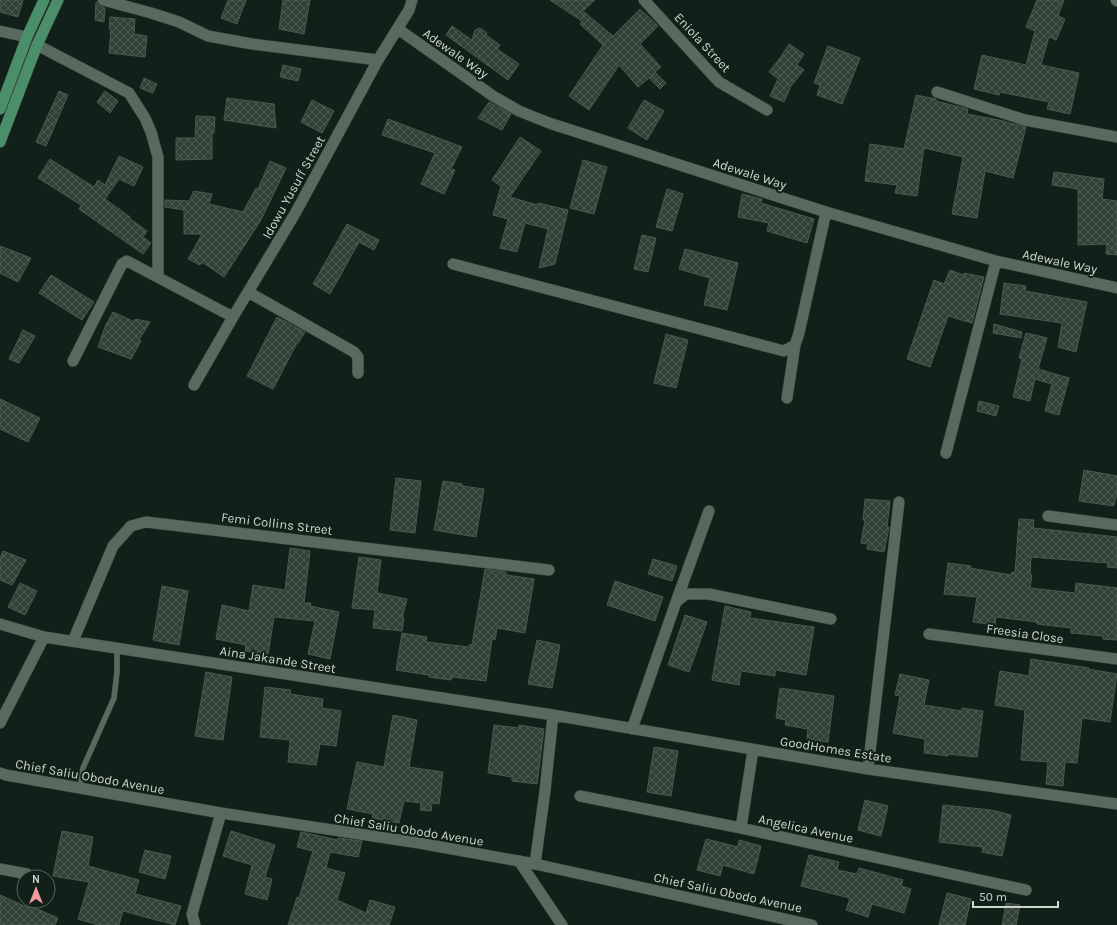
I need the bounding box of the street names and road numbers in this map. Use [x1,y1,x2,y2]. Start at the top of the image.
street label: Eniola Street [671,10,734,75]
street label: Adewale Way [420,25,491,81]
street label: Idowu Yusuff Street [259,133,328,241]
street label: Adewale Way [711,155,788,192]
street label: Adewale Way [1021,246,1099,277]
street label: Femi Collins Street [220,509,334,538]
street label: Freesia Close [985,621,1065,646]
street label: Aina Jakande Street [219,643,337,676]
street label: GoodHomes Estate [779,733,893,766]
street label: Chief Saliu Obodo Avenue [14,756,166,797]
street label: Chief Saliu Obodo Avenue [333,810,485,849]
street label: Angelica Avenue [757,811,855,846]
street label: Chief Saliu Obodo Avenue [652,869,804,916]

